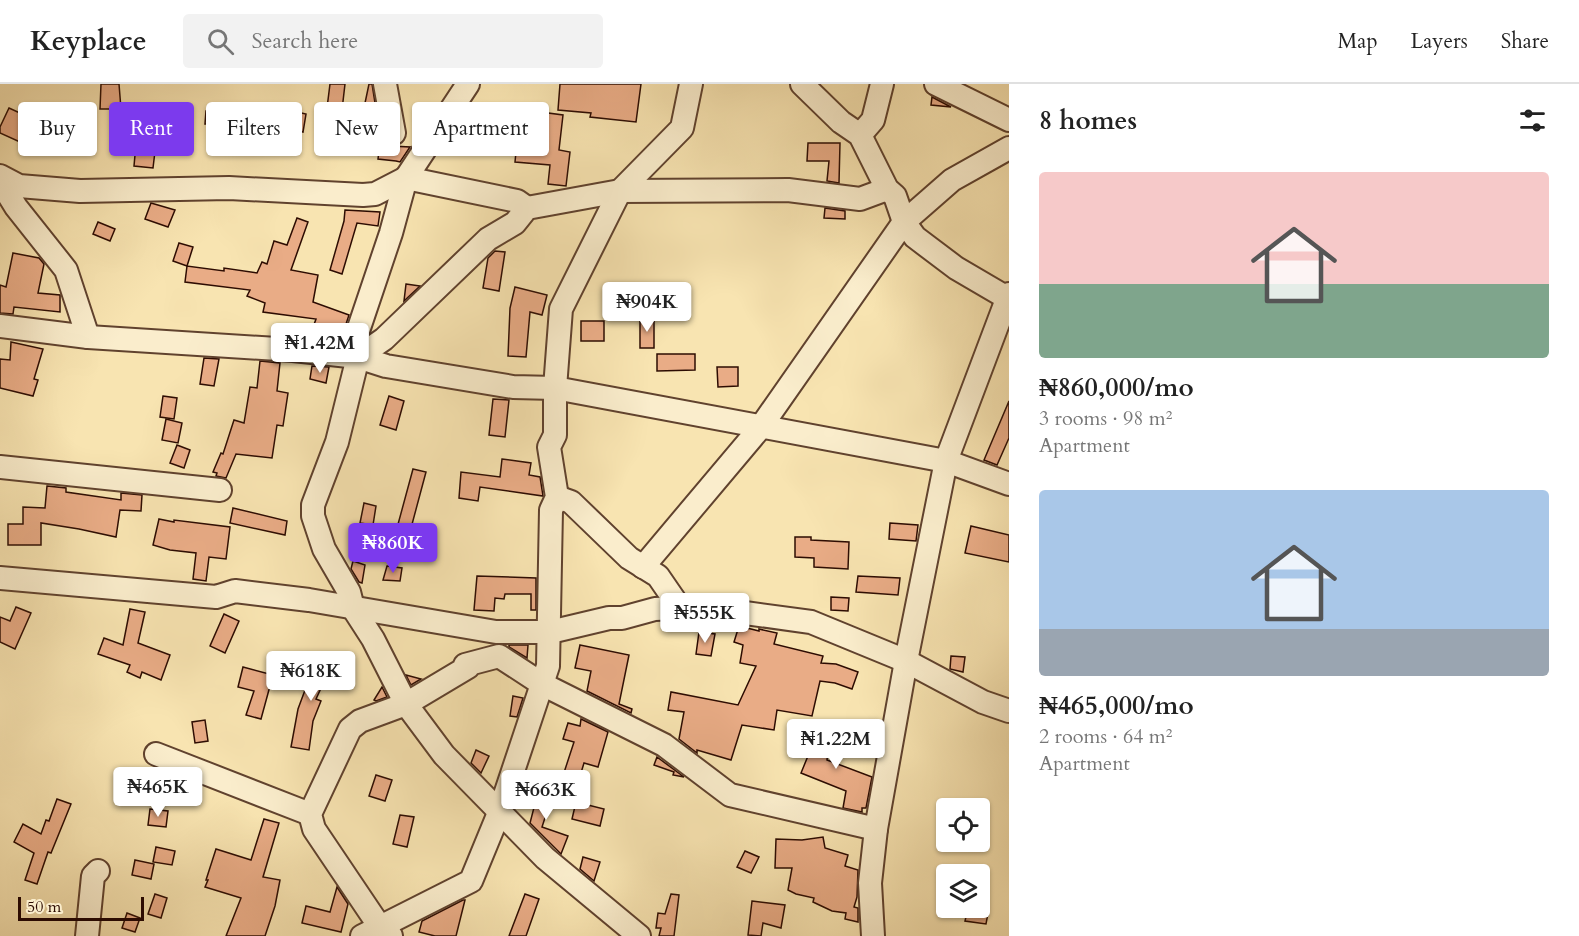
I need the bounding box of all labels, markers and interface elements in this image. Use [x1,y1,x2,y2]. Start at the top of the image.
search box [183,14,603,68]
text: Keyplace [30,22,147,60]
icon: search [204,25,237,58]
text: Search here [252,26,358,56]
text: Map [1338,27,1378,56]
text: Layers [1411,27,1468,56]
text: Share [1501,27,1549,56]
chip: Buy [18,102,97,156]
chip: Rent [109,102,194,156]
chip: Filters [206,102,302,156]
chip: New [314,102,400,156]
chip: Apartment [412,102,549,156]
text: 8 homes [1039,103,1137,138]
icon: filters [1516,104,1549,137]
icon: home [1240,211,1348,319]
pin: ₦904K [605,282,689,333]
text: ₦904K [616,288,678,315]
pin: ₦1.42M [271,323,369,374]
text: ₦1.42M [285,329,355,356]
text: ₦860,000/mo [1039,370,1194,405]
text: 3 rooms · 98 m² [1039,405,1172,432]
text: Apartment [1039,432,1130,459]
pin: ₦860K [351,523,435,574]
text: ₦860K [362,529,424,556]
icon: home [1240,529,1348,637]
pin: ₦555K [663,593,747,644]
text: ₦555K [674,599,736,626]
pin: ₦618K [269,651,353,702]
text: ₦618K [280,657,342,684]
text: ₦465,000/mo [1039,688,1194,723]
pin: ₦1.22M [787,719,885,770]
text: 2 rooms · 64 m² [1039,723,1172,750]
text: ₦1.22M [801,725,871,752]
text: Apartment [1039,750,1130,777]
pin: ₦465K [116,767,200,818]
pin: ₦663K [504,770,588,821]
text: ₦465K [127,773,189,800]
text: ₦663K [515,776,577,803]
map controls [936,798,990,918]
button: locate [936,798,990,852]
button: layers [936,864,990,918]
scale bar [18,894,144,922]
text: 50 m [27,896,61,918]

